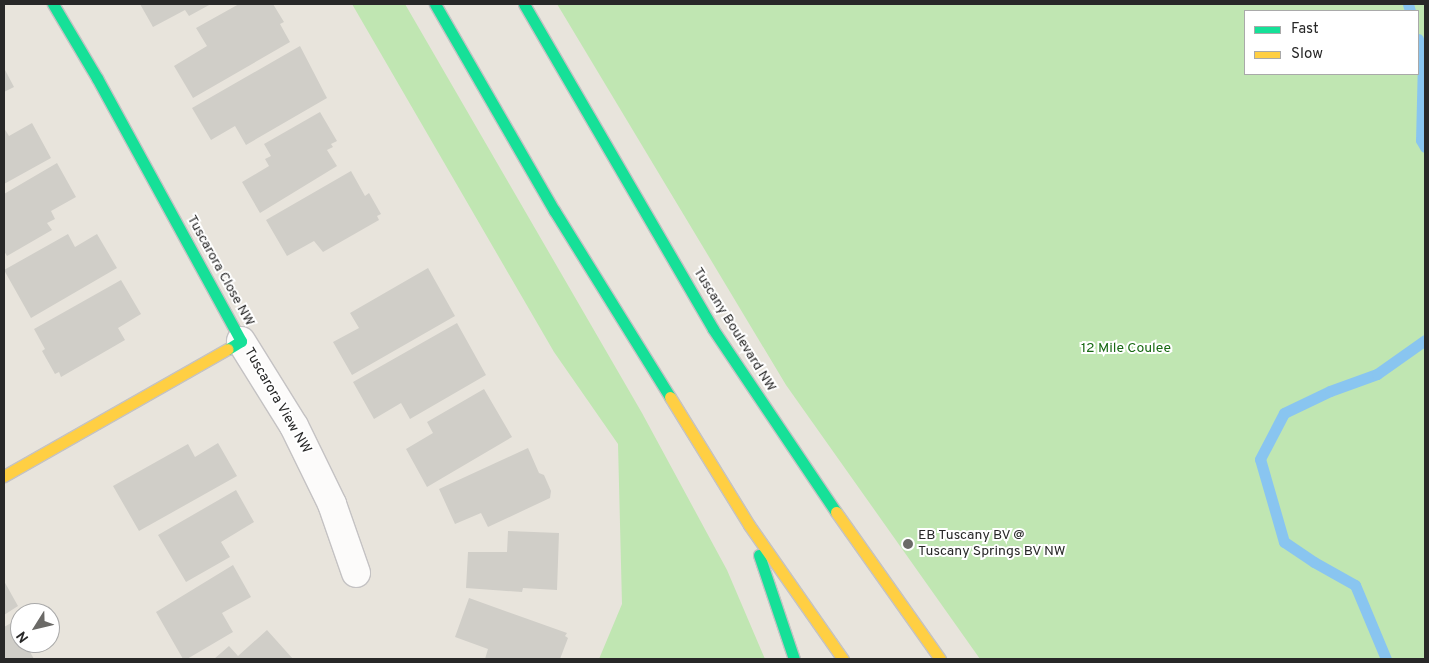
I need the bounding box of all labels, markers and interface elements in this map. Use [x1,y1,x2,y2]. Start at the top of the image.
legend [1244,10,1419,75]
text: Fast [1291,20,1319,39]
text: Slow [1291,45,1323,64]
street label: Tuscarora Close NW [183,213,257,329]
street label: Tuscany Boulevard NW [689,265,779,395]
park label: 12 Mile Coulee [1081,341,1171,357]
street label: Tuscarora View NW [240,345,314,457]
place label: EB Tuscany BV @ Tuscany Springs BV NW [918,528,1066,560]
marker: EB Tuscany BV @ Tuscany Springs BV NW [902,538,914,550]
north arrow [10,603,60,653]
text: N [13,627,33,646]

